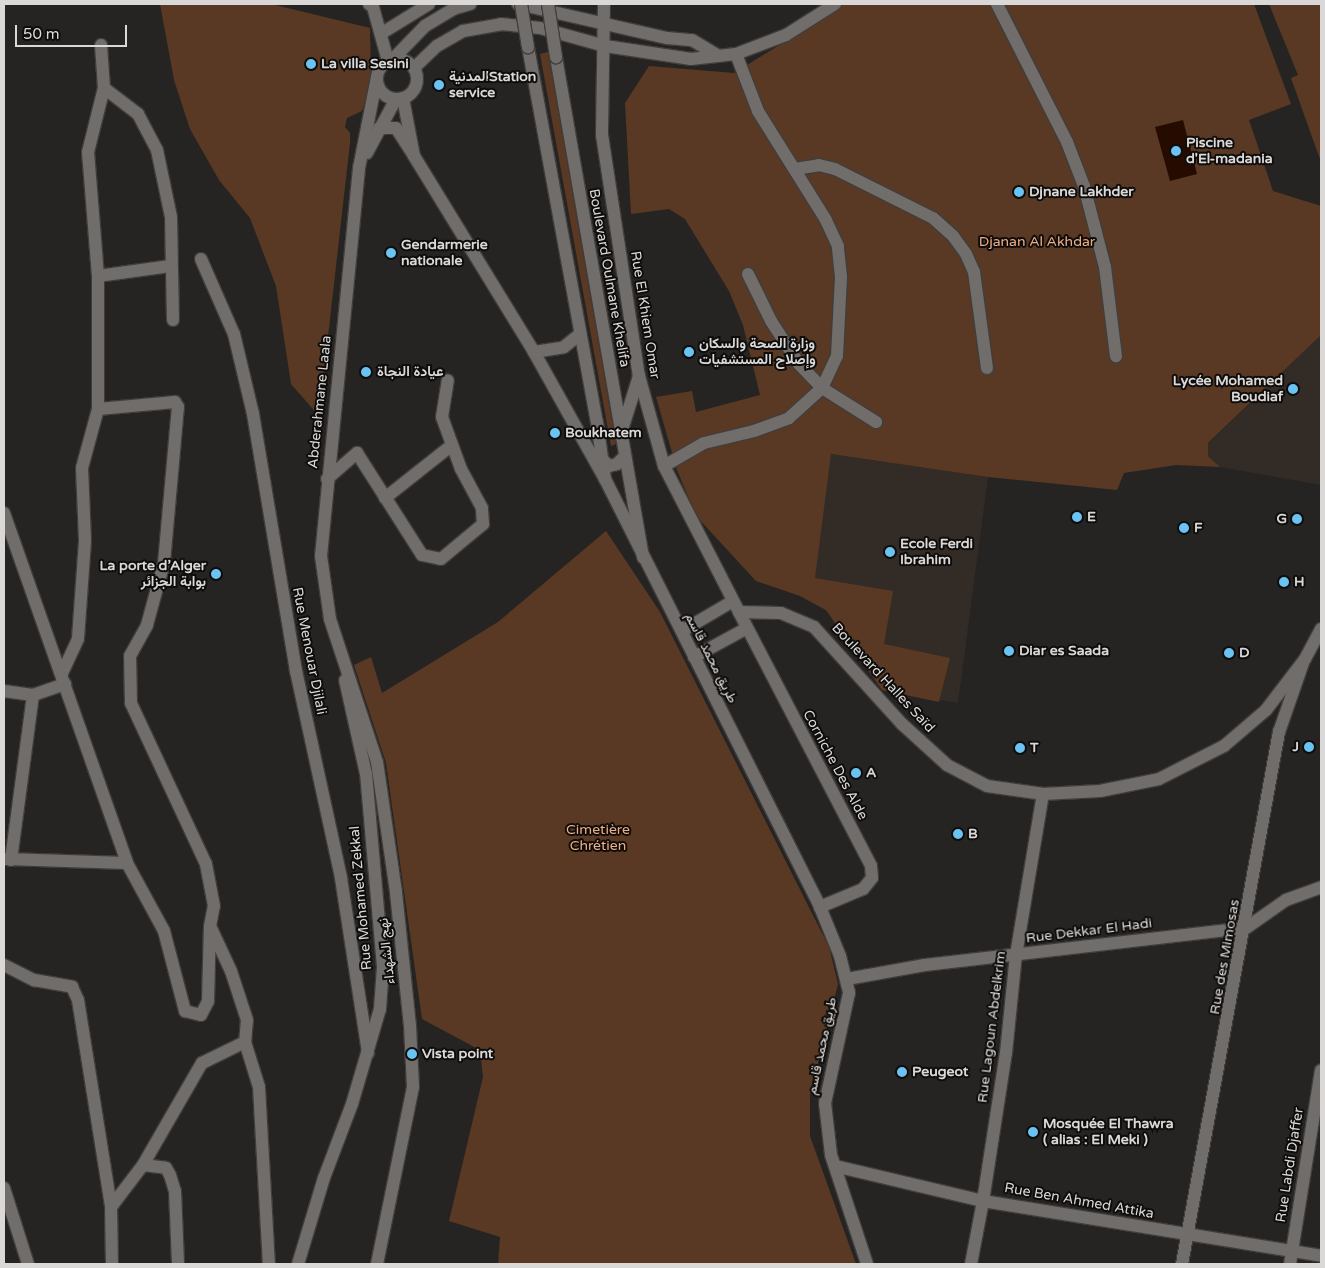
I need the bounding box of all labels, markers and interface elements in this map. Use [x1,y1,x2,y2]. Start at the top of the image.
scale bar [18,15,130,47]
text: 50 m [23,25,60,43]
place label: La villa Sesini [321,56,409,72]
marker: La villa Sesini [305,58,317,70]
place label: المدنيةStation service [449,69,536,102]
marker: المدنيةStation service [433,79,445,91]
place label: Piscine d'El-madania [1186,135,1273,168]
marker: Piscine d'El-madania [1170,145,1182,157]
place label: Djnane Lakhder [1029,184,1134,200]
marker: Djnane Lakhder [1013,186,1025,198]
street label: Boulevard Oulmane Khelifa [585,188,633,368]
park label: Djanan Al Akhdar [979,234,1095,250]
place label: Gendarmerie nationale [401,237,488,270]
marker: Gendarmerie nationale [385,247,397,259]
street label: Rue El Khiem Omar [627,250,663,380]
street label: Abderahmane Laala [305,335,335,469]
place label: وزارة الصحة والسكان وإصلاح المستشفيات [699,336,816,368]
marker: وزارة الصحة والسكان وإصلاح المستشفيات [683,346,695,358]
place label: عيادة النجاة [377,364,444,380]
marker: عيادة النجاة [359,365,373,379]
place label: Lycée Mohamed Boudiaf [1173,373,1283,406]
marker: Lycée Mohamed Boudiaf [1287,383,1299,395]
place label: Boukhatem [565,425,642,441]
marker: Boukhatem [549,427,561,439]
place label: E [1087,509,1096,525]
marker: E [1071,511,1083,523]
place label: G [1276,511,1287,527]
marker: G [1291,513,1303,525]
place label: F [1194,520,1203,536]
marker: F [1178,522,1190,534]
place label: Ecole Ferdi Ibrahim [900,536,973,568]
marker: Ecole Ferdi Ibrahim [884,546,896,558]
place label: La porte d’Alger بوابة الجزائر [99,558,206,590]
marker: La porte d’Alger بوابة الجزائر [210,568,222,580]
place label: H [1294,574,1305,590]
marker: H [1278,576,1290,588]
street label: Rue Menouar Djilali [288,586,330,716]
street label: طريق محمد قاسم [681,610,741,706]
street label: Boulevard Halles Saïd [828,620,938,736]
place label: Diar es Saada [1019,643,1109,659]
marker: Diar es Saada [1003,645,1015,657]
place label: D [1239,645,1250,661]
marker: D [1223,647,1235,659]
street label: Corniche Des Alde [799,707,871,823]
place label: J [1292,739,1299,755]
place label: T [1030,740,1039,756]
marker: J [1303,741,1315,753]
marker: T [1014,742,1026,754]
place label: A [866,765,876,781]
marker: A [850,767,862,779]
park label: Cimetière Chrétien [566,822,630,854]
street label: Rue Mohamed Zekkal [346,825,376,971]
place label: B [968,826,978,842]
marker: B [952,828,964,840]
street label: Rue des Mimosas [1207,898,1243,1016]
street label: Rue Dekkar El Hadi [1025,915,1153,947]
street label: نهج الشهداء [375,917,399,985]
street label: Rue Lagoun Abdelkrim [974,950,1010,1104]
street label: طريق محمد قاسم [803,996,841,1096]
place label: Vista point [422,1046,493,1062]
marker: Vista point [406,1048,418,1060]
place label: Peugeot [912,1064,968,1080]
marker: Peugeot [896,1066,908,1078]
street label: Rue Labdi Djaffer [1273,1106,1307,1224]
place label: Mosquée El Thawra ( alias : El Meki ) [1043,1116,1173,1148]
marker: Mosquée El Thawra ( alias : El Meki ) [1027,1126,1039,1138]
street label: Rue Ben Ahmed Attika [1003,1180,1155,1222]

